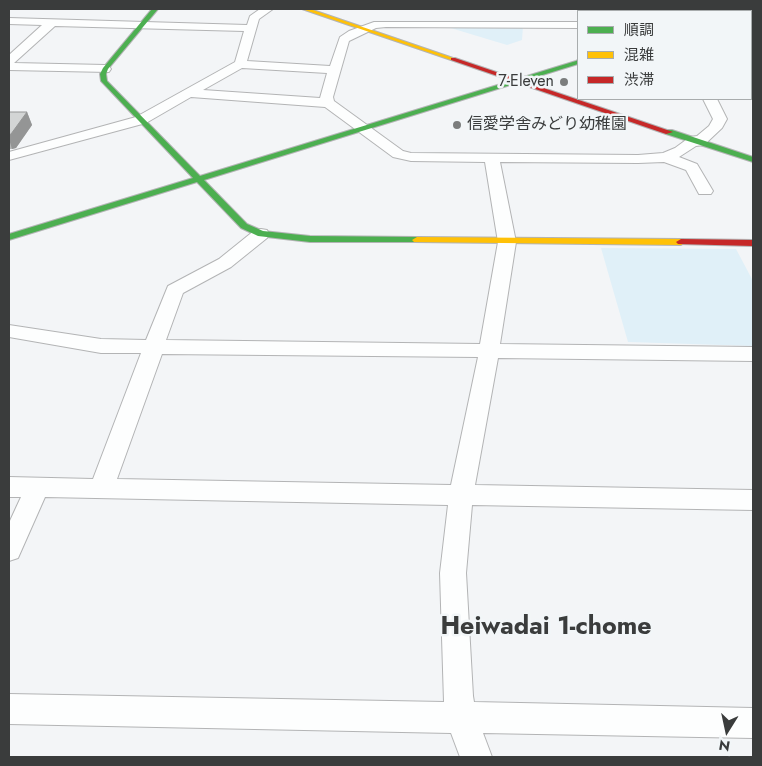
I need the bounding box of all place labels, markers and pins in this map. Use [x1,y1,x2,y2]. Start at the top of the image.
place label: 7-Eleven [498,72,554,92]
marker: 7-Eleven [558,76,570,88]
place label: 信愛学舎みどり幼稚園 [467,115,627,135]
marker: 信愛学舎みどり幼稚園 [451,119,463,131]

